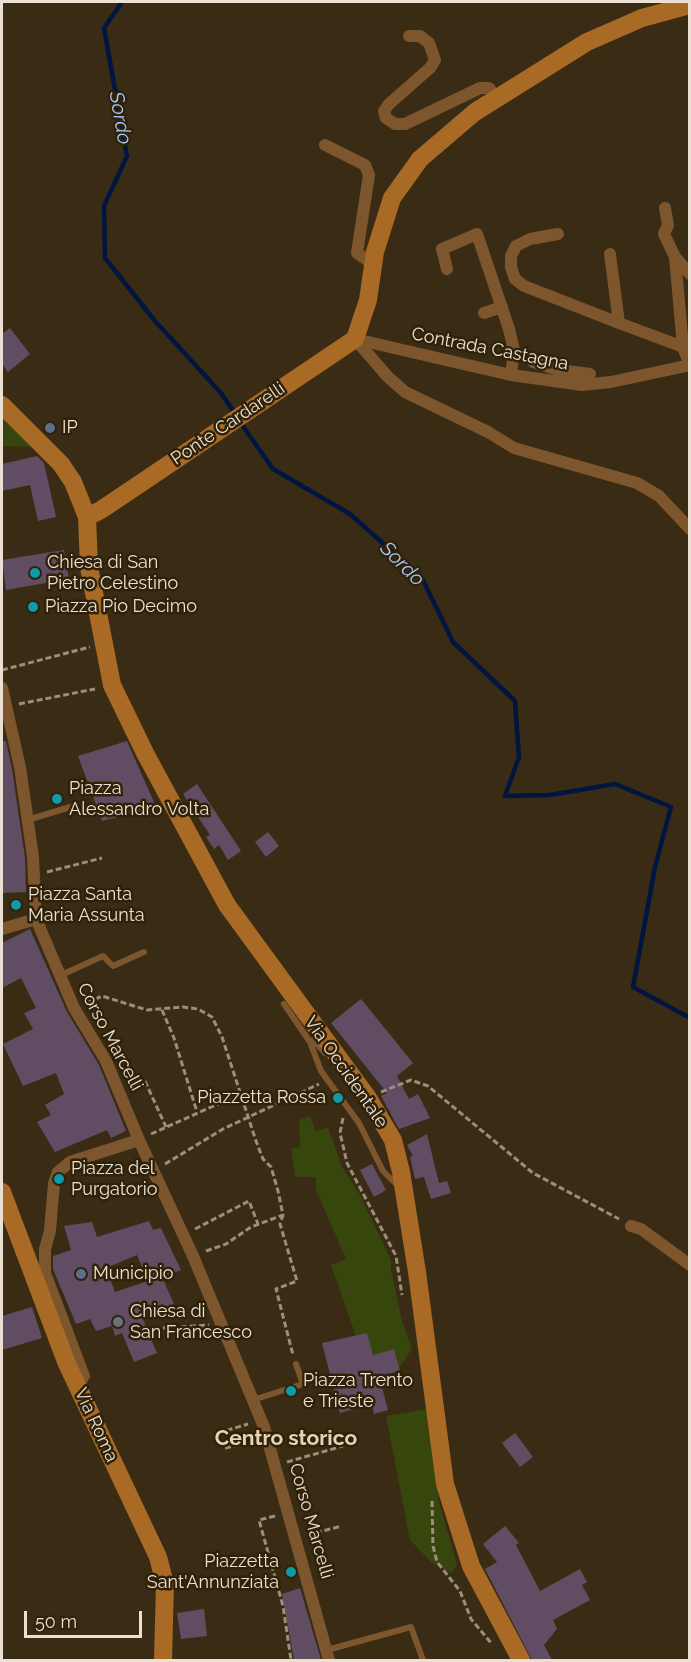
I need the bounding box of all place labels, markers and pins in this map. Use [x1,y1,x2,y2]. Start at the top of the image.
place label: IP [62,417,78,439]
marker: IP [43,421,57,435]
place label: Chiesa di San Pietro Celestino [47,552,178,594]
marker: Chiesa di San Pietro Celestino [28,566,42,580]
place label: Piazza Pio Decimo [45,596,197,618]
marker: Piazza Pio Decimo [26,600,40,614]
place label: Piazza Alessandro Volta [69,778,209,820]
marker: Piazza Alessandro Volta [50,792,64,806]
place label: Piazza Santa Maria Assunta [28,884,145,926]
marker: Piazza Santa Maria Assunta [9,898,23,912]
place label: Piazzetta Rossa [197,1087,326,1109]
marker: Piazzetta Rossa [331,1091,345,1105]
place label: Piazza del Purgatorio [71,1158,157,1200]
marker: Piazza del Purgatorio [52,1172,66,1186]
place label: Municipio [93,1263,173,1285]
marker: Municipio [74,1267,88,1281]
place label: Chiesa di San Francesco [130,1301,252,1344]
marker: Chiesa di San Francesco [111,1315,125,1329]
place label: Piazza Trento e Trieste [303,1370,413,1412]
marker: Piazza Trento e Trieste [284,1384,298,1398]
place label: Piazzetta Sant'Annunziata [147,1551,279,1594]
marker: Piazzetta Sant'Annunziata [284,1565,298,1579]

